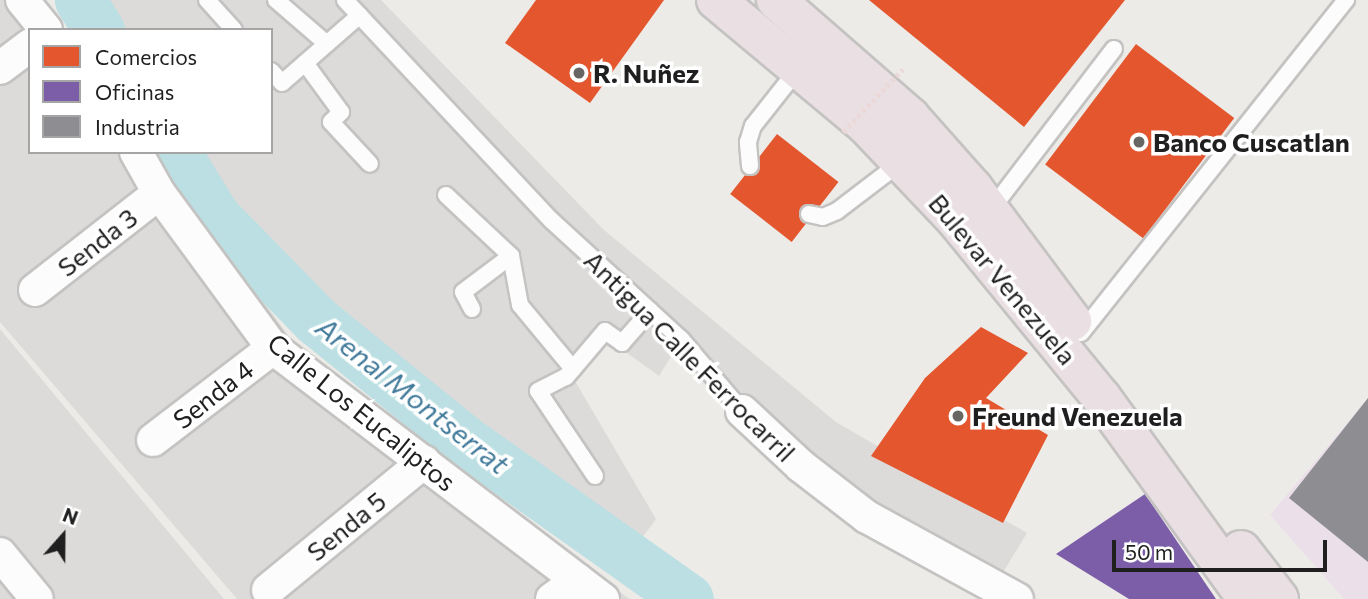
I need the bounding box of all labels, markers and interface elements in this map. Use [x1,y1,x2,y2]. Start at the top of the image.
legend [28,28,273,154]
text: Comercios [95,44,197,69]
place label: R. Nuñez [593,57,699,89]
marker: R. Nuñez [571,65,587,81]
text: Oficinas [95,79,174,104]
text: Industria [95,114,180,139]
place label: Banco Cuscatlan [1153,126,1350,158]
marker: Banco Cuscatlan [1131,134,1147,150]
street label: Bulevar Venezuela [923,187,1083,371]
street label: Senda 3 [51,201,143,283]
street label: Antigua Calle Ferrocarril [578,244,802,468]
water label: Arenal Montserrat [310,310,516,480]
street label: Calle Los Eucaliptos [262,327,462,497]
street label: Senda 4 [167,353,259,435]
place label: Freund Venezuela [972,400,1183,432]
marker: Freund Venezuela [950,408,966,424]
street label: Senda 5 [300,485,392,567]
north arrow [28,501,98,571]
text: N [60,503,81,529]
scale bar [1116,526,1331,570]
text: 50 m [1125,539,1173,564]

